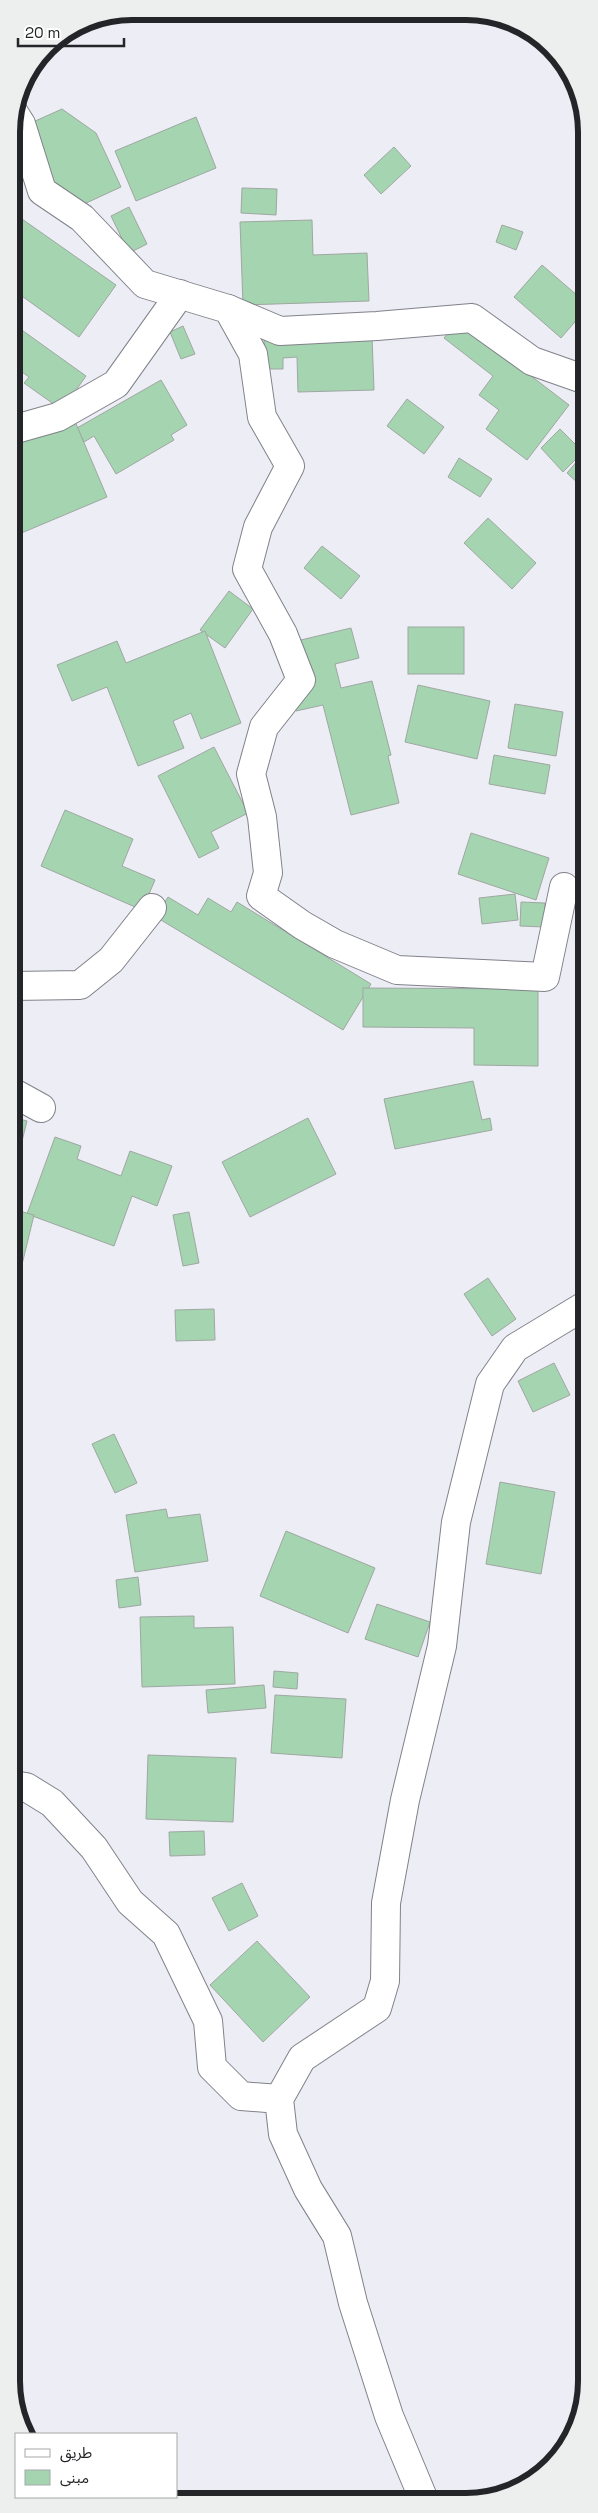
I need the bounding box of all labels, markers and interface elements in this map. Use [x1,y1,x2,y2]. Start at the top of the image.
scale bar [18,15,124,47]
text: 20 m [25,23,60,42]
legend [15,2433,178,2498]
text: طريق [60,2443,92,2463]
text: مبنى [60,2468,89,2487]

